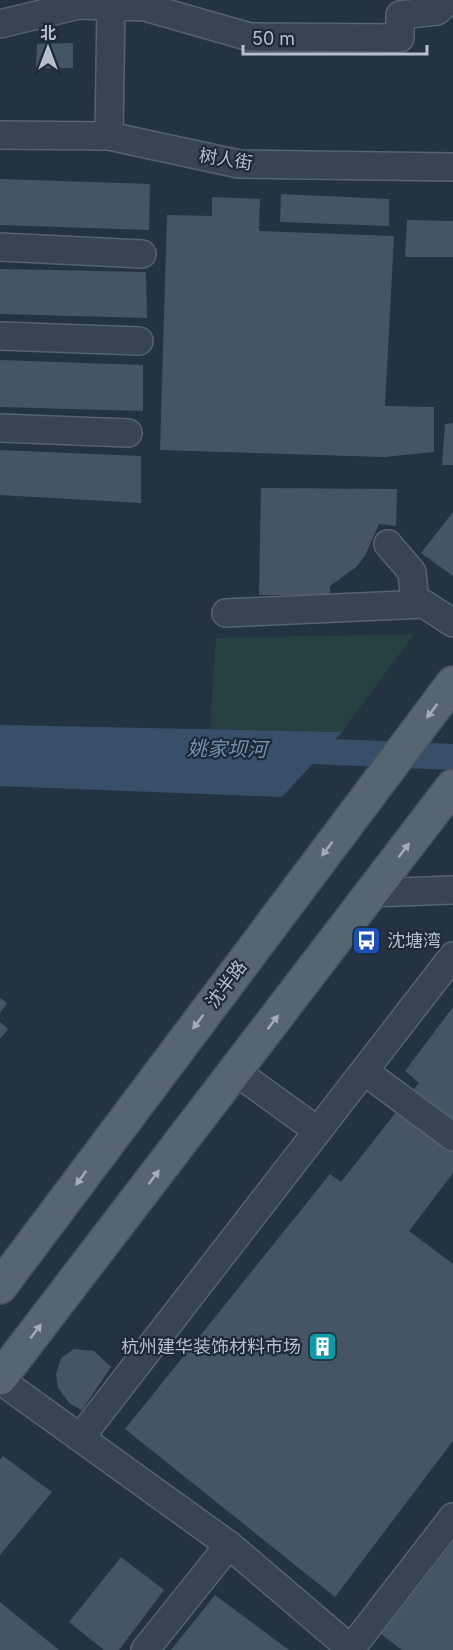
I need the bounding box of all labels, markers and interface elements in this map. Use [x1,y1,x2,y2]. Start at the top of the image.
north arrow [18,18,78,78]
scale bar [243,18,428,56]
text: 北 [40,23,56,43]
text: 50 m [252,28,295,49]
street label: 树人街 [198,144,254,174]
one-way arrow [426,704,438,719]
water label: 姚家坝河 [187,736,271,762]
one-way arrow [322,842,334,857]
one-way arrow [398,843,410,858]
bus stop icon: 沈塘湾 [350,924,382,956]
place label: 沈塘湾 [387,930,441,951]
street label: 沈半路 [201,956,251,1012]
one-way arrow [191,1014,204,1030]
one-way arrow [266,1014,278,1029]
one-way arrow [148,1169,160,1184]
one-way arrow [75,1170,87,1186]
one-way arrow [29,1324,41,1339]
building icon: 杭州建华装饰材料市场 [306,1330,338,1362]
place label: 杭州建华装饰材料市场 [121,1336,301,1357]

